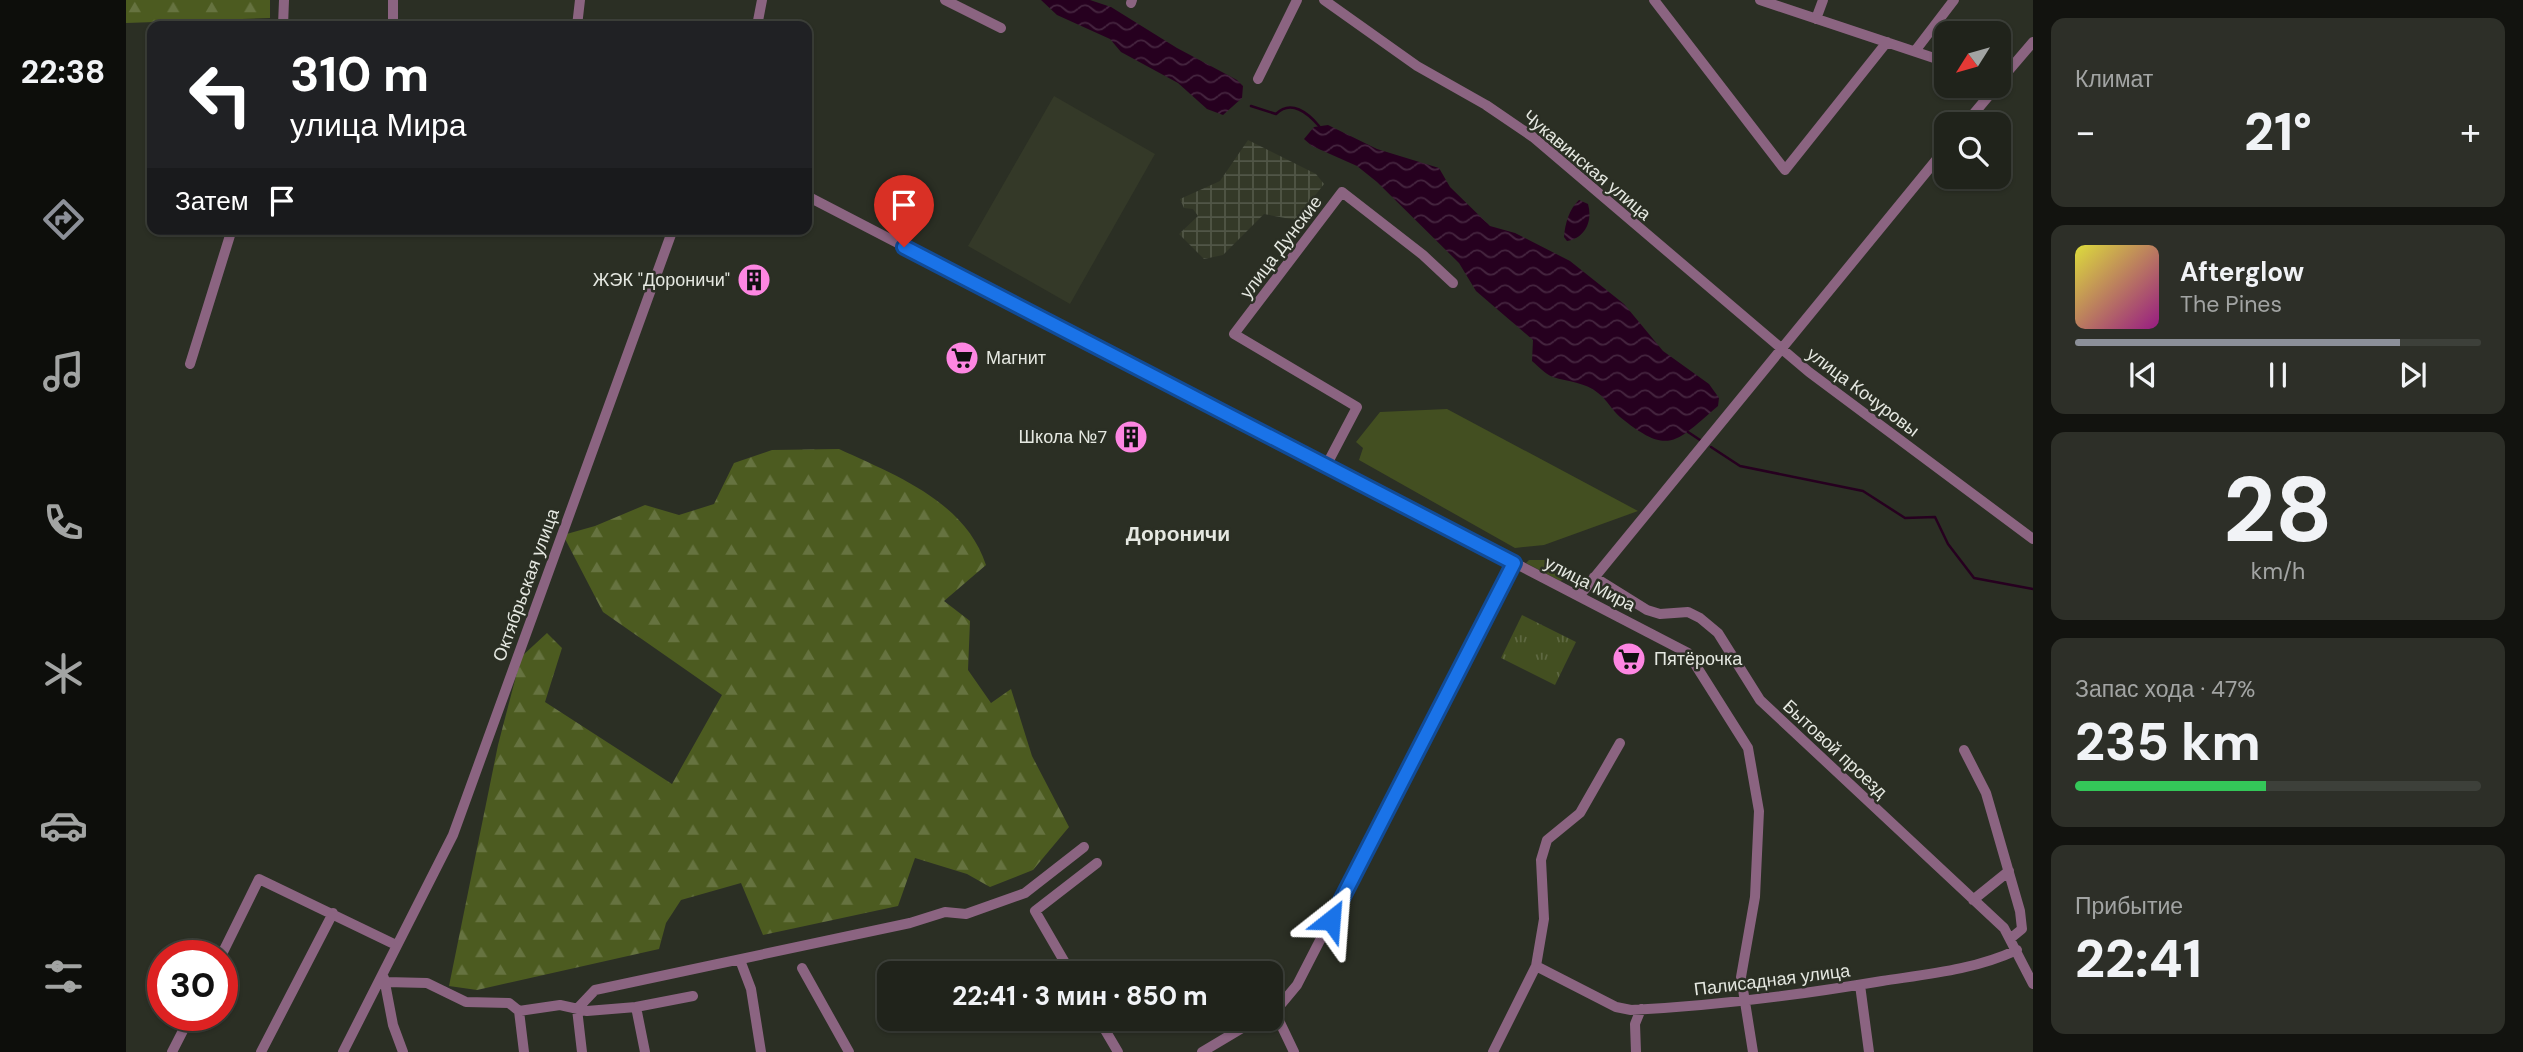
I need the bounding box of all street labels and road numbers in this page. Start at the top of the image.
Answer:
street label: Чукавинская улица [1518,104,1657,226]
street label: улица Дунские [1234,191,1328,303]
street label: улица Кочуровы [1802,342,1924,442]
street label: Октябрьская улица [487,504,565,665]
street label: улица Мира [1540,551,1641,618]
street label: Бытовой проезд [1778,694,1893,804]
street label: Палисадная улица [1693,958,1852,1001]

